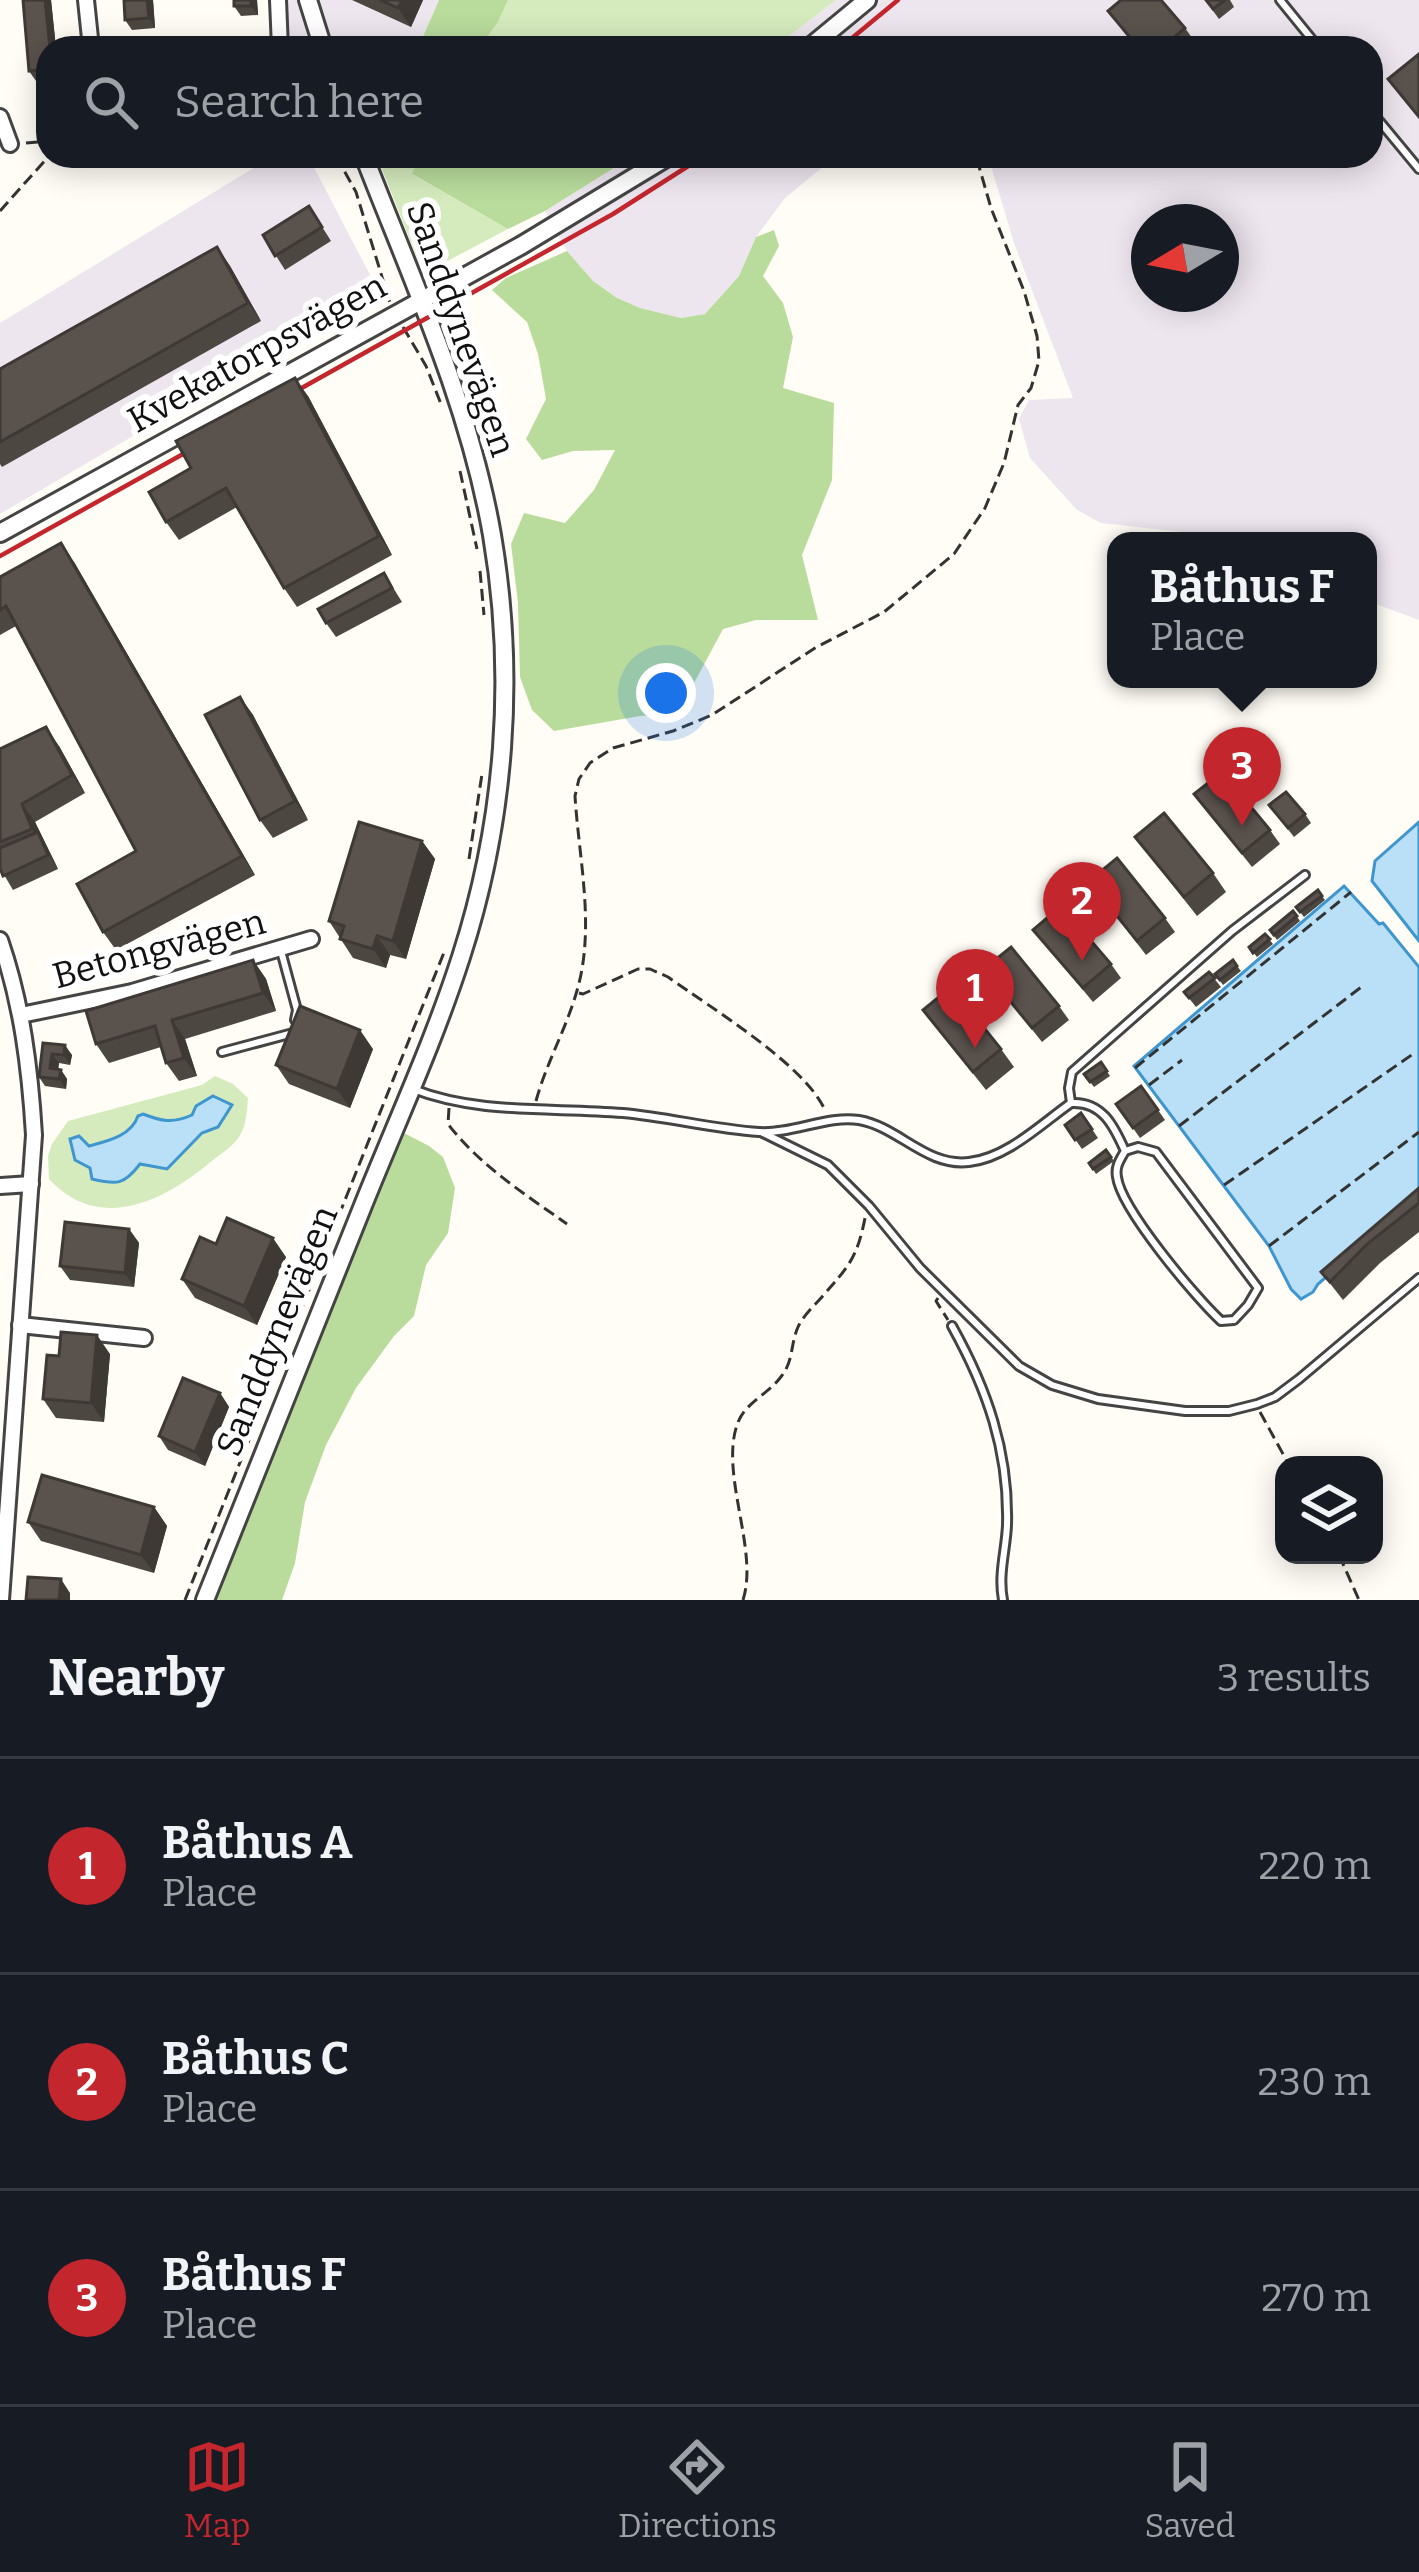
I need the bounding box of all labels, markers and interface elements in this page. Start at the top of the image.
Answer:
search box [36,36,1383,168]
icon: search [78,69,144,135]
text: Search here [174,75,424,129]
street label: Sanddynevägen [397,196,525,462]
north arrow [1131,204,1239,312]
street label: Kvekatorpsvägen [120,264,394,442]
popup [1107,532,1377,688]
text: Båthus F [1150,560,1334,614]
text: Place [1150,614,1245,660]
your location [636,663,696,723]
pin: 3 [1203,727,1281,826]
pin: 2 [1043,862,1121,961]
street label: Betongvägen [48,899,270,999]
pin: 1 [936,949,1014,1048]
street label: Sanddynevägen [207,1199,347,1463]
map controls [1275,1456,1383,1564]
button: layers [1275,1456,1383,1564]
text: Nearby [48,1647,224,1709]
text: 3 results [1217,1655,1371,1701]
text: Båthus A [162,1816,353,1870]
text: 1 [79,1843,95,1889]
text: 220 m [1259,1843,1371,1889]
text: Place [162,1870,257,1916]
text: Båthus C [162,2032,349,2086]
text: 2 [76,2059,98,2105]
text: 230 m [1258,2059,1371,2105]
text: Place [162,2086,257,2132]
text: Båthus F [162,2248,346,2302]
text: 3 [76,2275,98,2321]
text: 270 m [1261,2275,1371,2321]
text: Place [162,2302,257,2348]
tab: Map [184,2434,250,2546]
tab: Directions [618,2434,777,2546]
tab: Saved [1145,2434,1235,2546]

